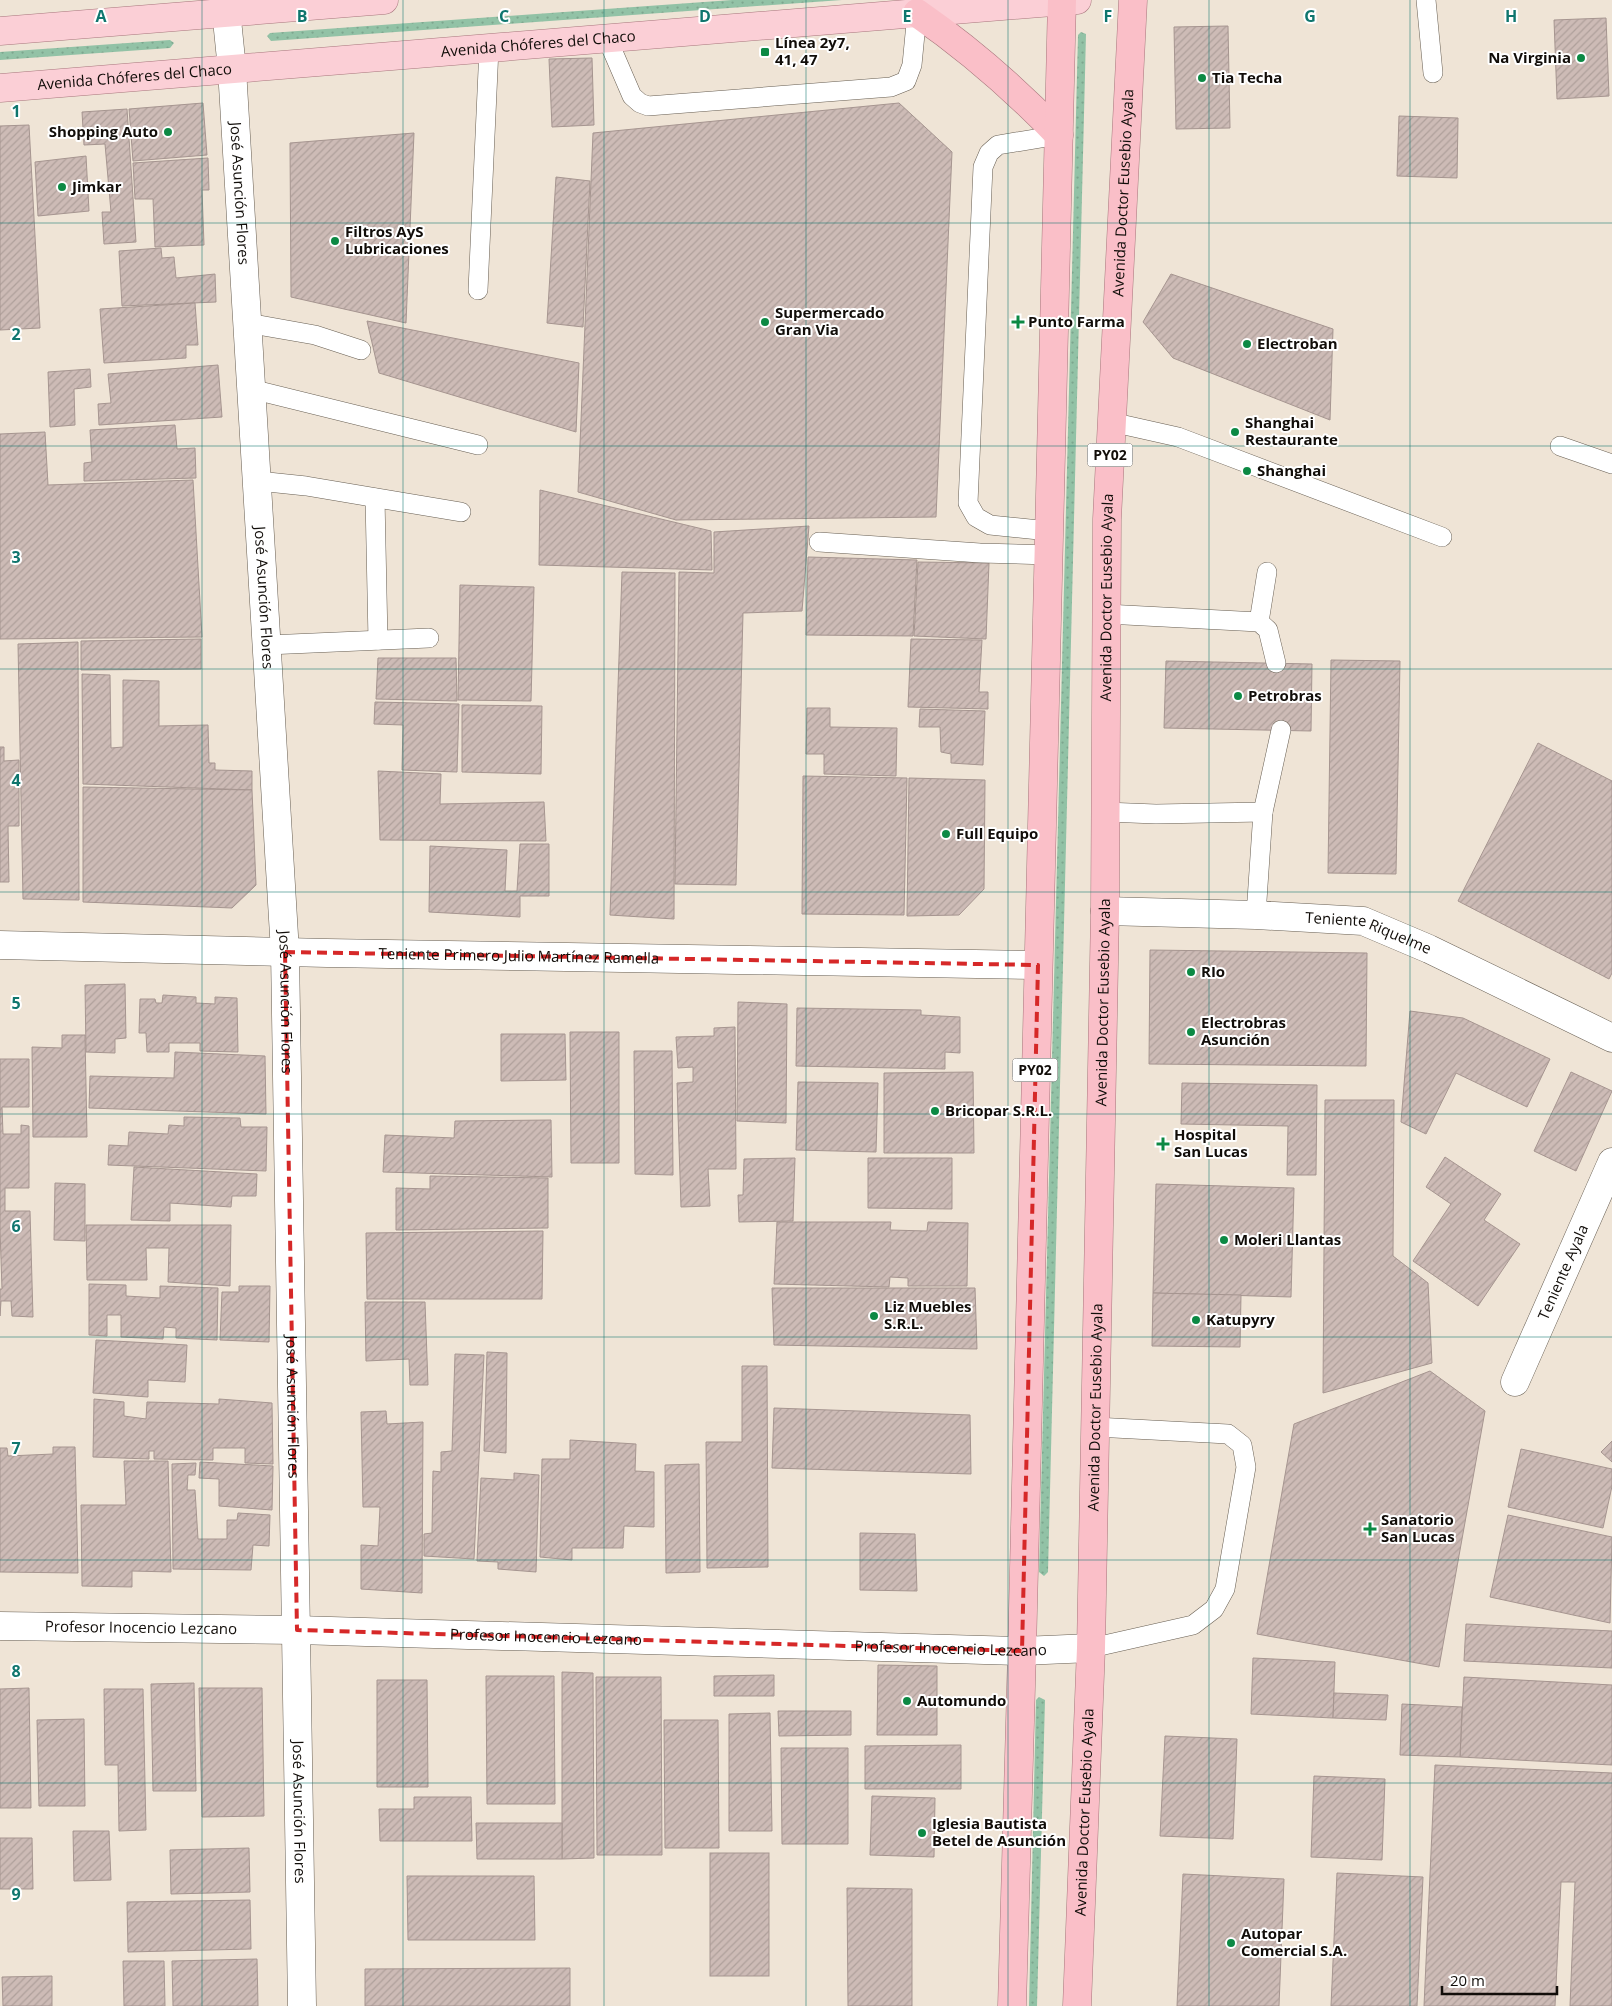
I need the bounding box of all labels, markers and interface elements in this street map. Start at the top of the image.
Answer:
text: A [95,5,107,27]
text: B [297,5,307,27]
text: C [499,5,509,27]
text: D [699,5,711,27]
text: E [903,5,912,27]
text: F [1104,5,1112,27]
text: G [1304,5,1316,27]
text: H [1505,5,1517,27]
street label: Avenida Chóferes del Chaco [440,25,636,61]
place label: Línea 2y7, 41, 47 [775,32,850,69]
marker: Línea 2y7, 41, 47 [759,46,771,58]
place label: Na Virginia [1488,47,1571,67]
marker: Na Virginia [1575,52,1587,64]
street label: Avenida Chóferes del Chaco [36,58,233,94]
place label: Tia Techa [1212,67,1282,87]
marker: Tia Techa [1196,72,1208,84]
street label: Avenida Doctor Eusebio Ayala [1107,88,1138,297]
text: 1 [11,100,21,122]
street label: José Asunción Flores [226,119,255,265]
place label: Shopping Auto [49,121,158,141]
marker: Shopping Auto [162,126,174,138]
place label: Jimkar [70,176,122,196]
marker: Jimkar [56,181,68,193]
place label: Filtros AyS Lubricaciones [345,221,449,258]
marker: Filtros AyS Lubricaciones [329,235,341,247]
place label: Supermercado Gran Via [775,302,884,339]
place label: Punto Farma [1028,311,1125,331]
marker: Supermercado Gran Via [759,316,771,328]
marker: Punto Farma [1012,316,1024,328]
text: 2 [11,323,21,345]
place label: Electroban [1257,333,1338,353]
marker: Electroban [1241,338,1253,350]
place label: Shanghai Restaurante [1245,412,1338,449]
marker: Shanghai Restaurante [1229,426,1241,438]
road number: PY02 [1088,444,1132,466]
place label: Shanghai [1257,460,1326,480]
marker: Shanghai [1241,465,1253,477]
street label: Avenida Doctor Eusebio Ayala [1095,493,1117,701]
street label: José Asunción Flores [250,524,279,670]
text: 3 [11,546,21,568]
place label: Petrobras [1248,685,1322,705]
marker: Petrobras [1232,690,1244,702]
text: 4 [11,769,21,791]
place label: Full Equipo [956,823,1038,843]
marker: Full Equipo [940,828,952,840]
street label: Avenida Doctor Eusebio Ayala [1090,898,1114,1107]
street label: Teniente Riquelme [1305,907,1435,958]
street label: José Asunción Flores [275,928,298,1074]
street label: Teniente Primero Julio Martínez Ramella [378,943,659,968]
place label: RIo [1201,961,1225,981]
marker: RIo [1185,966,1197,978]
text: 5 [11,992,21,1014]
place label: Electrobras Asunción [1201,1012,1286,1049]
marker: Electrobras Asunción [1185,1026,1197,1038]
road number: PY02 [1012,1058,1058,1082]
place label: Bricopar S.R.L. [945,1100,1052,1120]
marker: Bricopar S.R.L. [929,1105,941,1117]
place label: Hospital San Lucas [1174,1124,1248,1161]
marker: Hospital San Lucas [1156,1137,1170,1151]
text: 6 [11,1215,21,1237]
street label: Teniente Ayala [1533,1221,1592,1323]
place label: Moleri Llantas [1234,1229,1341,1249]
marker: Moleri Llantas [1218,1234,1230,1246]
place label: Liz Muebles S.R.L. [884,1296,972,1333]
street label: Avenida Doctor Eusebio Ayala [1083,1303,1107,1511]
place label: Katupyry [1206,1309,1275,1329]
marker: Liz Muebles S.R.L. [868,1310,880,1322]
marker: Katupyry [1190,1314,1202,1326]
street label: José Asunción Flores [282,1333,304,1479]
text: 7 [11,1437,21,1459]
place label: Sanatorio San Lucas [1381,1509,1455,1546]
marker: Sanatorio San Lucas [1363,1522,1377,1536]
street label: Profesor Inocencio Lezcano [45,1616,237,1638]
street label: Profesor Inocencio Lezcano [450,1623,642,1649]
street label: Profesor Inocencio Lezcano [854,1635,1047,1660]
text: 8 [11,1660,21,1682]
place label: Automundo [917,1690,1006,1710]
marker: Automundo [901,1695,913,1707]
street label: Avenida Doctor Eusebio Ayala [1070,1708,1098,1916]
street label: José Asunción Flores [289,1738,311,1884]
place label: Iglesia Bautista Betel de Asunción [932,1813,1066,1850]
marker: Iglesia Bautista Betel de Asunción [916,1827,928,1839]
text: 9 [11,1883,21,1905]
place label: Autopar Comercial S.A. [1241,1923,1347,1960]
marker: Autopar Comercial S.A. [1225,1937,1237,1949]
scale bar [1442,1964,1557,1996]
text: 20 m [1450,1970,1485,1990]

